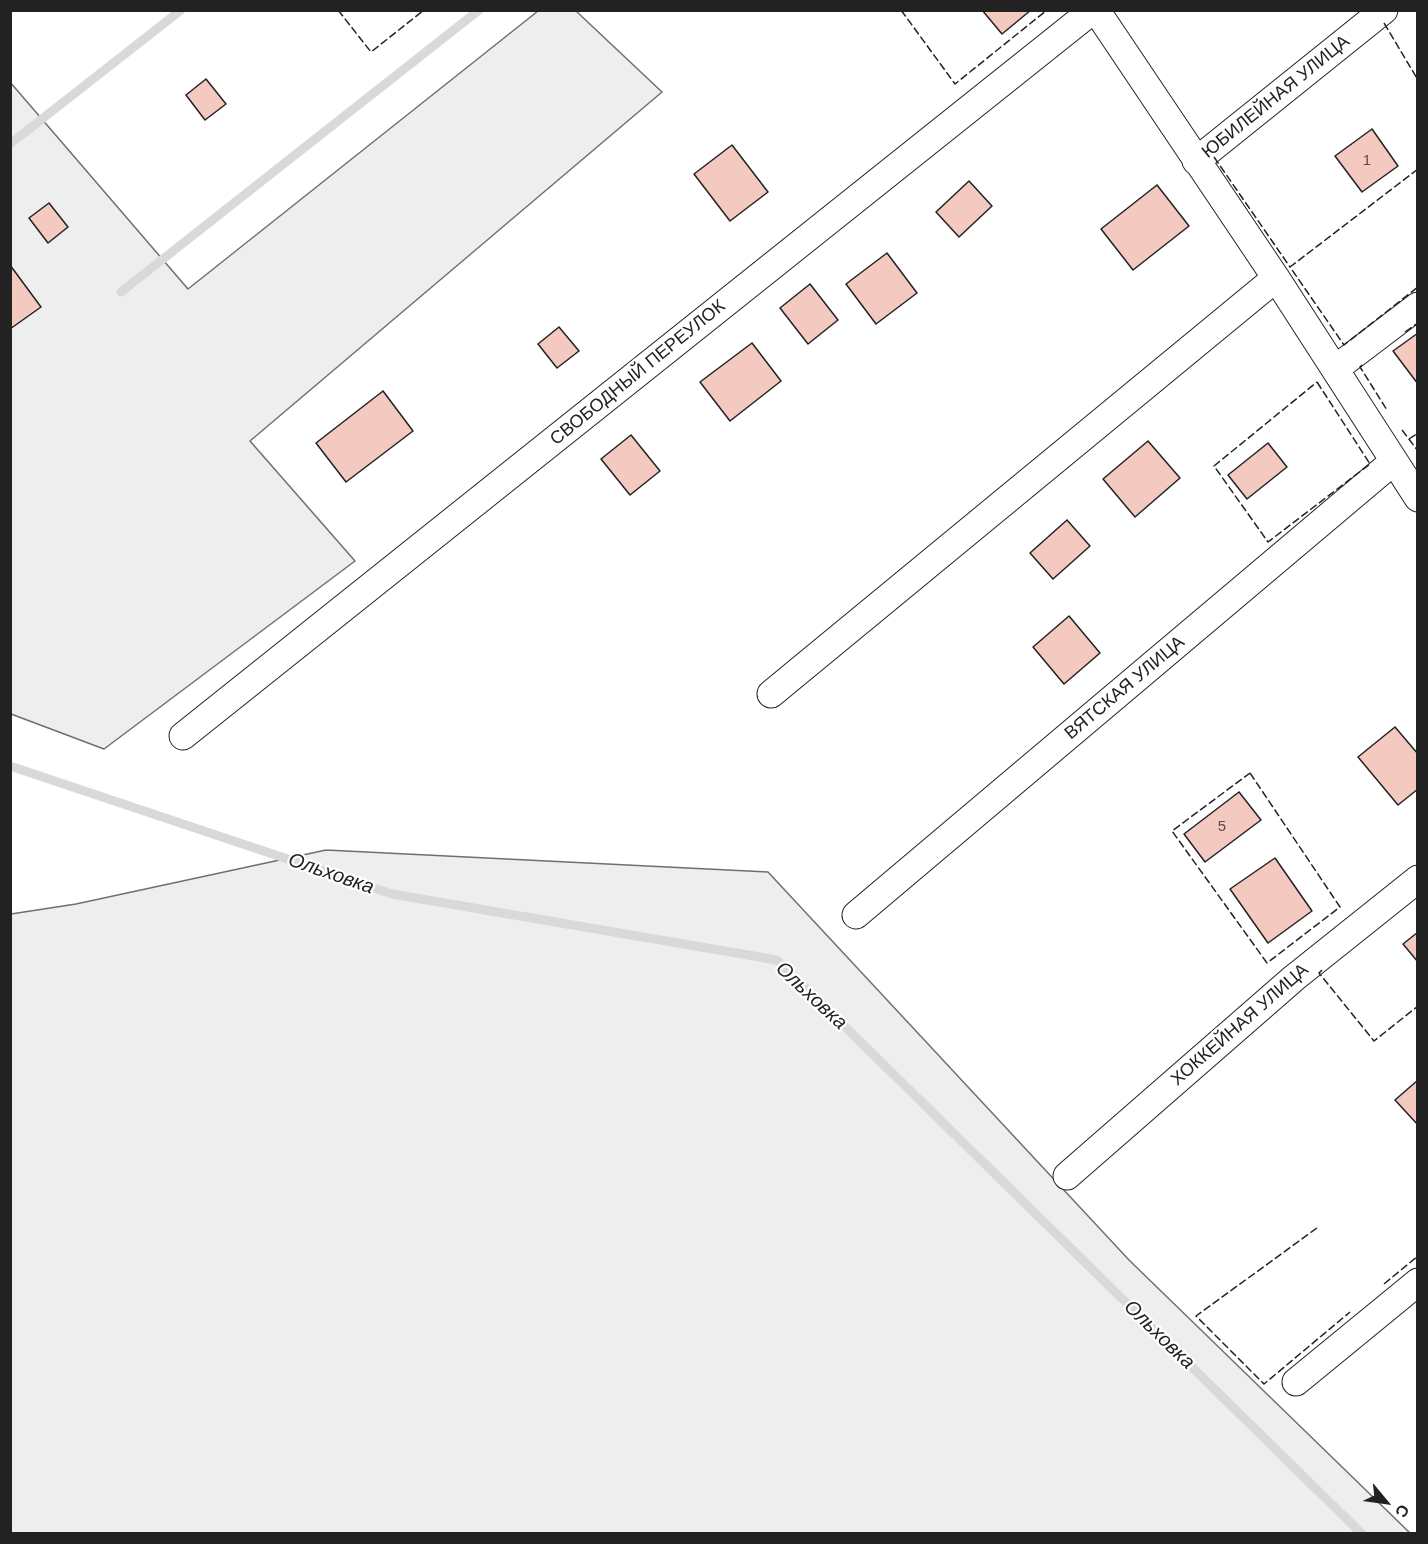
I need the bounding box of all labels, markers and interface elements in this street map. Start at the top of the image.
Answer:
street label: ЮБИЛЕЙНАЯ УЛИЦА [1198,31,1354,163]
house number: 1 [1363,152,1371,170]
street label: СВОБОДНЫЙ ПЕРЕУЛОК [546,296,730,450]
street label: ВЯТСКАЯ УЛИЦА [1061,632,1189,744]
house number: 5 [1218,818,1226,836]
water label: Ольховка [285,848,377,900]
water label: Ольховка [770,957,852,1035]
street label: ХОККЕЙНАЯ УЛИЦА [1167,959,1313,1091]
water label: Ольховка [1119,1295,1199,1375]
north arrow [1356,1472,1416,1532]
text: С [1392,1502,1412,1520]

